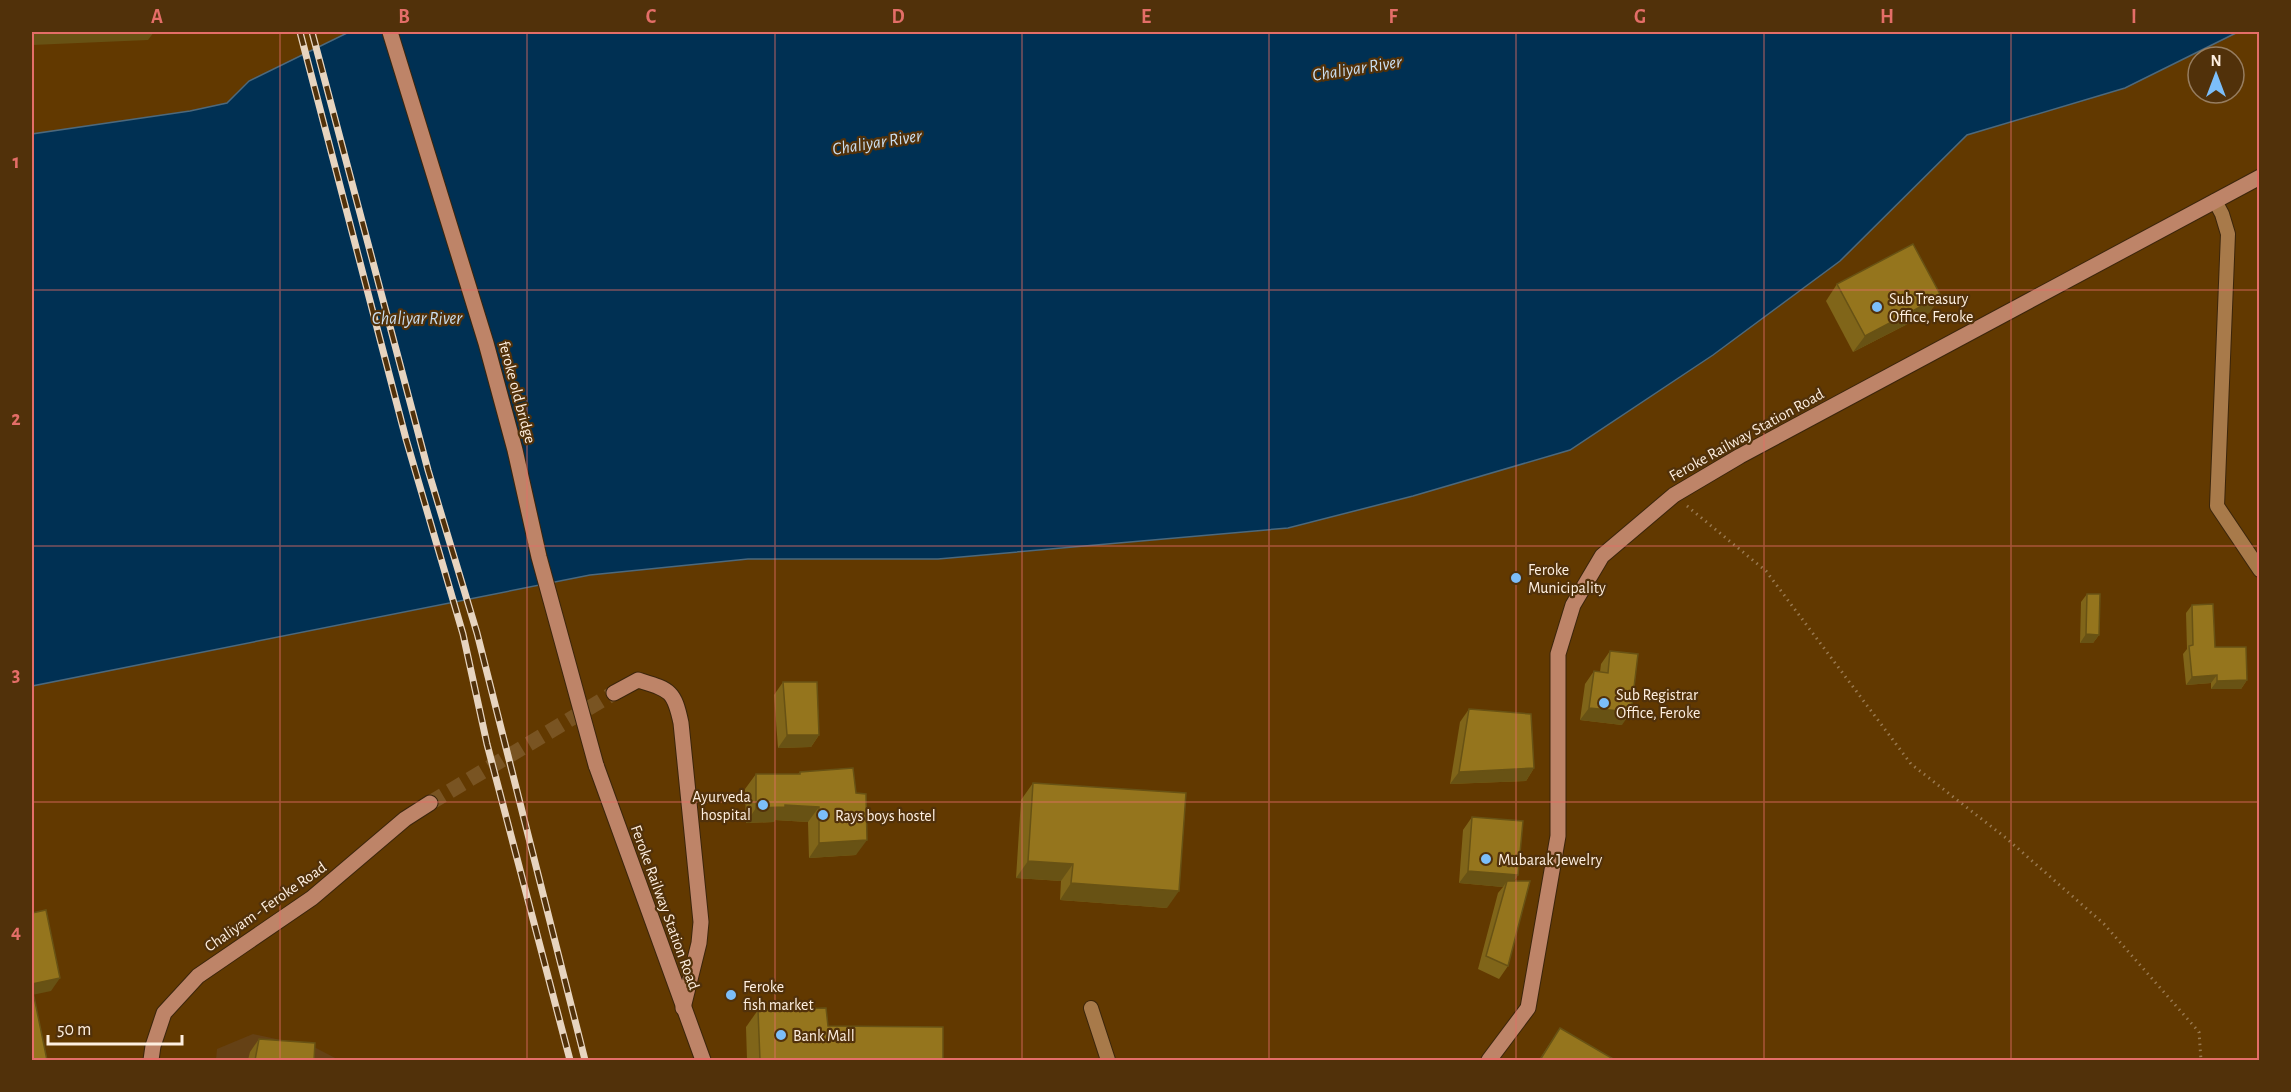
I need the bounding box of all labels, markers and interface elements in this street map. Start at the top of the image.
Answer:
text: A [151,7,163,27]
text: B [398,7,410,27]
text: C [646,7,657,27]
text: D [891,7,905,27]
text: E [1141,7,1151,27]
text: F [1388,7,1398,27]
text: G [1634,7,1646,27]
text: H [1880,7,1894,27]
text: I [2131,7,2137,27]
north arrow [2186,45,2246,105]
water label: Chaliyar River [1311,53,1404,85]
text: N [2210,53,2222,69]
water label: Chaliyar River [831,127,924,159]
text: 1 [12,152,20,172]
place label: Sub Treasury Office, Feroke [1889,291,1973,325]
marker: Sub Treasury Office, Feroke [1870,300,1884,314]
water label: Chaliyar River [372,310,463,328]
street label: feroke old bridge [496,339,538,445]
street label: Feroke Railway Station Road [1666,386,1827,485]
text: 2 [11,409,21,429]
place label: Feroke Municipality [1528,562,1606,597]
marker: Feroke Municipality [1509,571,1523,585]
text: 3 [12,665,20,685]
place label: Sub Registrar Office, Feroke [1616,687,1700,721]
marker: Sub Registrar Office, Feroke [1597,696,1611,710]
place label: Ayurveda hospital [692,789,751,823]
marker: Ayurveda hospital [756,798,770,812]
marker: Rays boys hostel [816,808,830,822]
place label: Rays boys hostel [835,808,936,825]
street label: Feroke Railway Station Road [627,823,702,992]
marker: Mubarak Jewelry [1479,852,1493,866]
place label: Mubarak Jewelry [1498,852,1603,869]
street label: Chaliyam - Feroke Road [202,859,330,956]
text: 4 [11,922,21,942]
place label: Feroke fish market [743,979,814,1013]
marker: Feroke fish market [724,988,738,1002]
scale bar [48,1008,182,1046]
text: 50 m [57,1021,91,1039]
marker: Bank Mall [774,1028,788,1042]
place label: Bank Mall [793,1028,855,1044]

